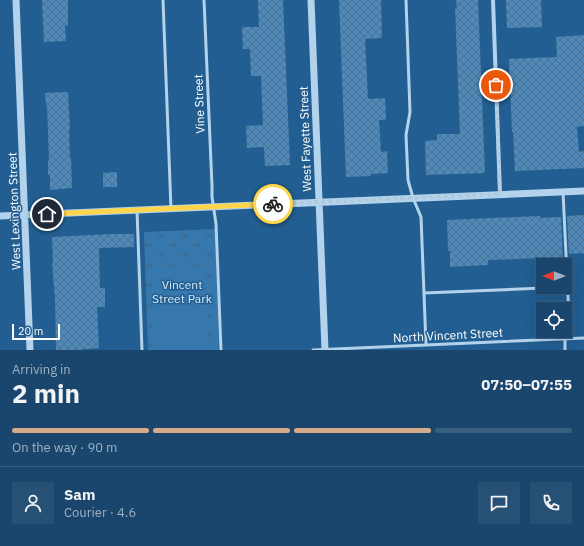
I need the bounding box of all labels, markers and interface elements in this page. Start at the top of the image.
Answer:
pin [479,68,513,102]
street label: Vine Street [190,74,208,134]
icon: bag [485,74,507,96]
street label: West Fayette Street [296,86,314,192]
street label: West Lexington Street [4,152,24,270]
courier [253,184,293,224]
icon: bike [262,193,284,215]
pin [30,197,64,231]
icon: home [36,203,58,225]
north arrow [536,258,572,294]
map controls [536,258,572,338]
park label: Vincent Street Park [152,277,213,306]
button: locate [536,302,572,338]
scale bar [12,322,60,341]
text: 20 m [18,324,43,338]
street label: North Vincent Street [393,325,503,345]
text: Arriving in [12,361,71,378]
text: 07:50–07:55 [481,375,572,394]
text: 2 min [12,376,80,410]
text: On the way · 90 m [12,439,117,456]
button: person [12,482,54,524]
button: chat [478,482,520,524]
button: phone [530,482,572,524]
text: Sam [64,485,95,504]
text: Courier · 4.6 [64,504,136,521]

